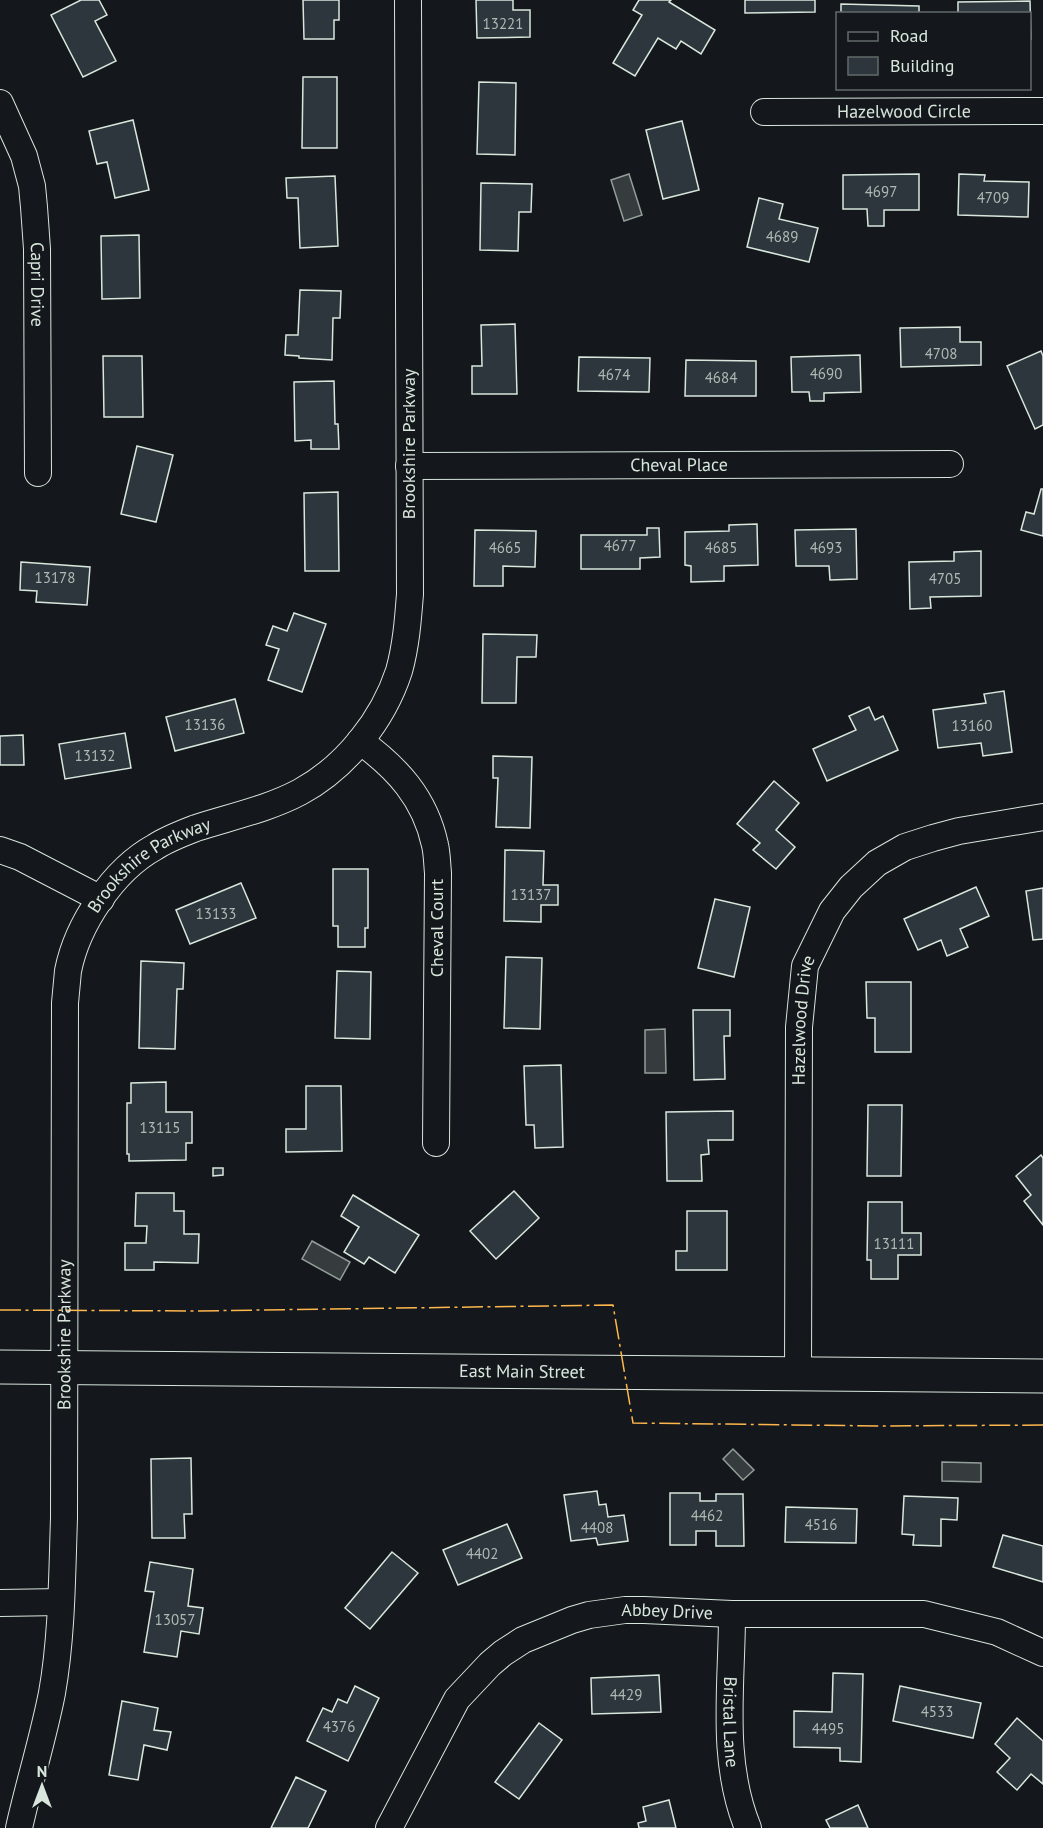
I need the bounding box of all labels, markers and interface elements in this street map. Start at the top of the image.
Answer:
legend [836,12,1031,90]
house number: 13221 [483,14,523,33]
text: Road [890,24,928,47]
text: Building [890,54,954,77]
street label: Hazelwood Circle [837,99,971,123]
house number: 4697 [865,182,897,201]
house number: 4709 [977,188,1009,207]
house number: 4689 [766,227,798,246]
street label: Capri Drive [26,241,49,327]
house number: 4708 [925,344,957,363]
house number: 4690 [810,364,842,383]
house number: 4674 [598,365,630,384]
street label: Brookshire Parkway [397,368,420,519]
house number: 4684 [705,368,737,387]
street label: Cheval Place [630,453,728,476]
house number: 4677 [604,536,636,555]
house number: 4665 [489,538,521,557]
house number: 4685 [705,538,737,557]
house number: 4693 [810,538,842,557]
house number: 13178 [35,568,75,587]
house number: 4705 [929,569,961,588]
house number: 13136 [185,715,225,734]
house number: 13160 [952,716,992,735]
house number: 13132 [75,746,115,765]
street label: Brookshire Parkway [82,812,214,917]
street label: Cheval Court [425,879,448,977]
house number: 13137 [511,885,551,904]
house number: 13133 [196,904,236,923]
street label: Hazelwood Drive [787,951,820,1085]
house number: 13115 [140,1118,180,1137]
house number: 13111 [874,1234,914,1253]
street label: Brookshire Parkway [52,1259,76,1410]
street label: East Main Street [459,1359,585,1383]
house number: 4462 [691,1506,723,1525]
house number: 4516 [805,1515,837,1534]
house number: 4408 [581,1518,613,1537]
house number: 4402 [466,1544,498,1563]
street label: Abbey Drive [621,1598,714,1624]
house number: 13057 [155,1610,195,1629]
street label: Bristal Lane [718,1676,744,1769]
house number: 4429 [610,1685,642,1704]
house number: 4533 [921,1702,953,1721]
house number: 4376 [323,1717,355,1736]
house number: 4495 [812,1719,844,1738]
north arrow [12,1756,72,1816]
text: N [37,1761,47,1781]

